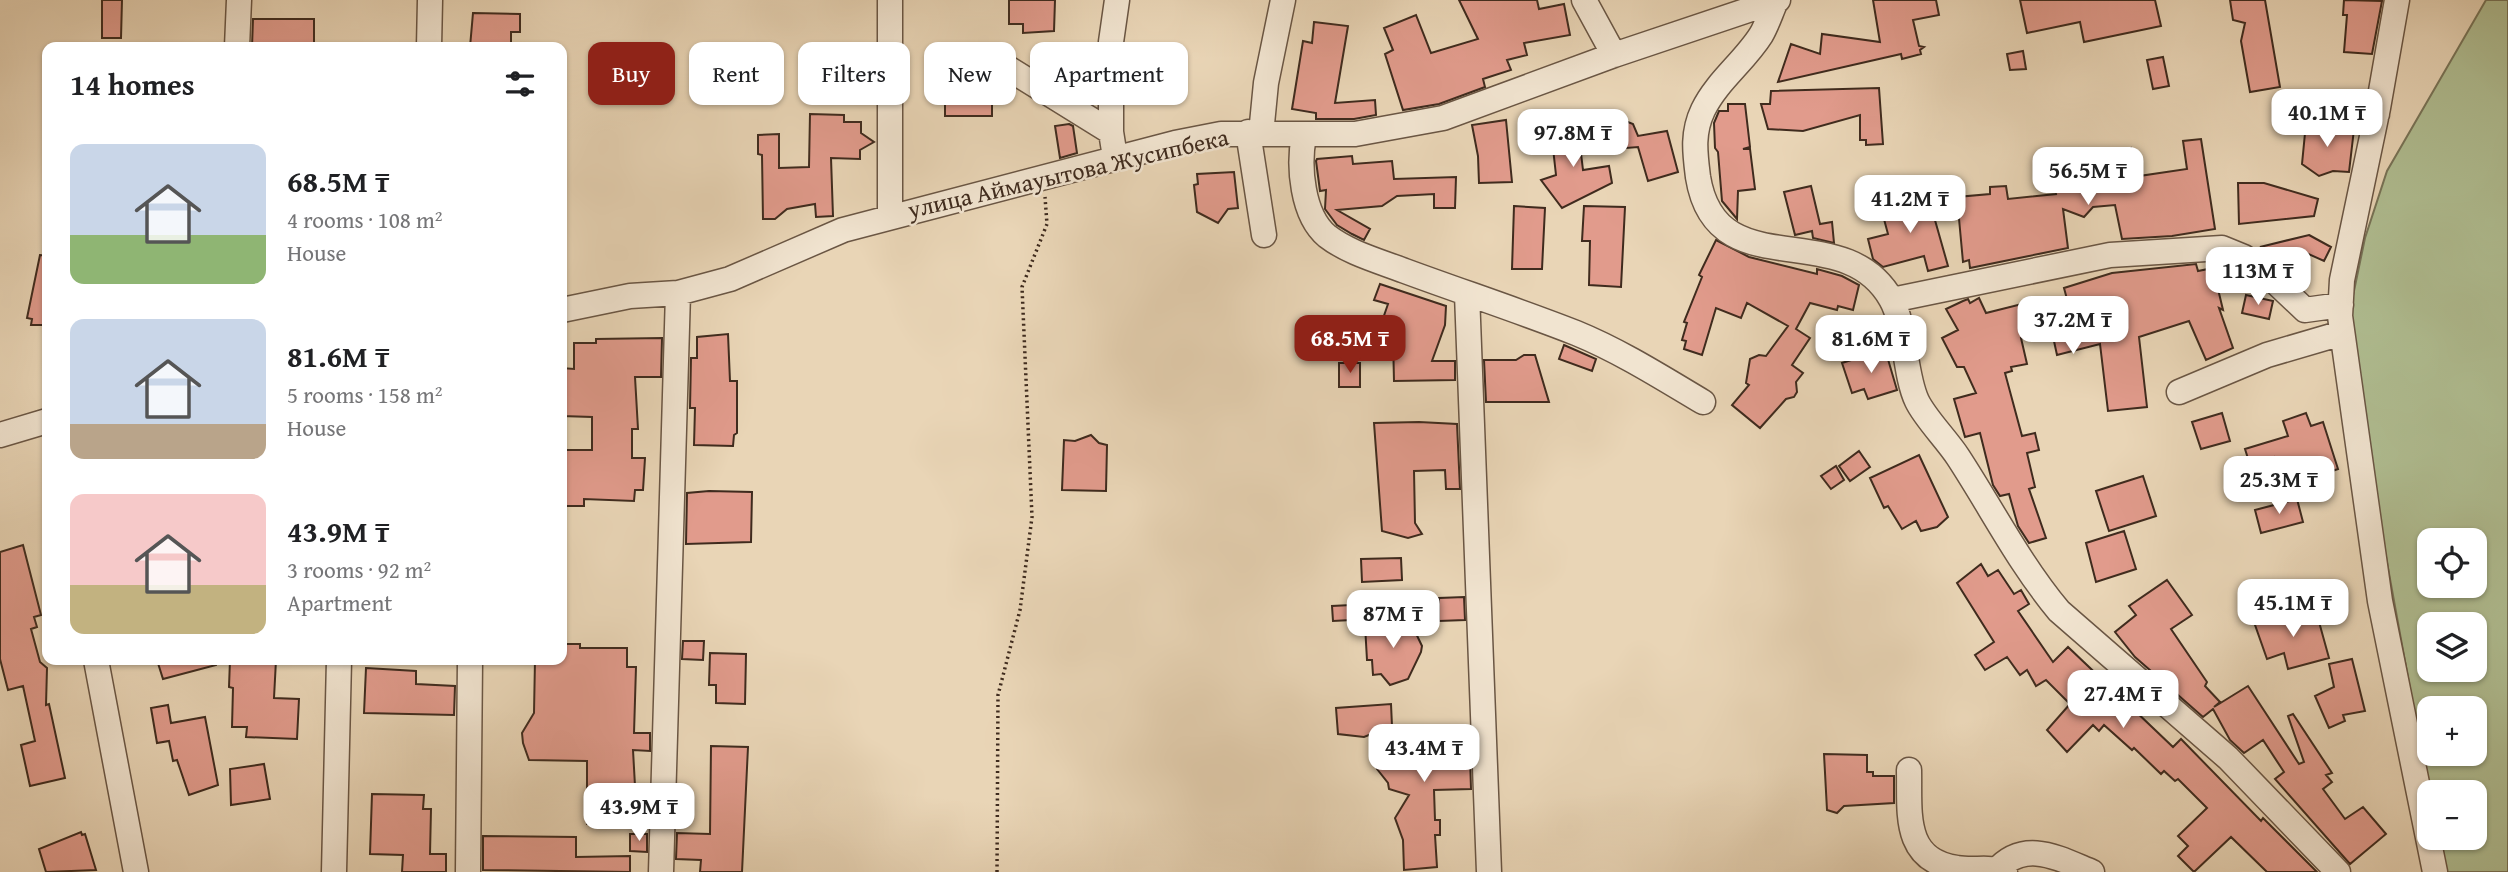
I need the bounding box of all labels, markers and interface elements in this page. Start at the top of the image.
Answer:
chip: Buy [588,42,675,105]
chip: Rent [689,42,784,105]
chip: Filters [798,42,910,105]
chip: New [924,42,1016,105]
chip: Apartment [1030,42,1188,105]
text: 14 homes [70,62,195,106]
icon: filters [501,65,539,103]
pin: 40.1M ₸ [2262,90,2392,149]
text: 40.1M ₸ [2287,95,2367,128]
pin: 97.8M ₸ [1508,110,1638,169]
text: 97.8M ₸ [1533,115,1613,148]
street label: улица Аймауытова Жусипбека [903,119,1232,227]
pin: 56.5M ₸ [2023,148,2153,207]
text: 56.5M ₸ [2048,153,2128,186]
text: 68.5M ₸ [287,159,390,203]
icon: home [126,172,210,256]
pin: 41.2M ₸ [1845,176,1975,235]
text: 41.2M ₸ [1870,181,1950,214]
text: 4 rooms · 108 m² [287,203,442,236]
text: House [287,236,346,269]
pin: 113M ₸ [2201,247,2315,307]
text: 113M ₸ [2222,253,2294,286]
pin: 37.2M ₸ [2008,296,2138,356]
text: 37.2M ₸ [2033,302,2113,335]
pin: 68.5M ₸ [1285,316,1415,375]
pin: 81.6M ₸ [1806,316,1936,375]
text: 68.5M ₸ [1310,321,1390,354]
text: 81.6M ₸ [1831,321,1911,354]
text: 81.6M ₸ [287,334,390,378]
icon: home [126,347,210,431]
text: 5 rooms · 158 m² [287,378,442,411]
text: House [287,411,346,444]
pin: 25.3M ₸ [2214,456,2344,516]
text: 25.3M ₸ [2239,462,2319,495]
text: 43.9M ₸ [287,509,390,553]
icon: home [126,522,210,606]
map controls [2417,528,2487,850]
button: locate [2417,528,2487,598]
text: 3 rooms · 92 m² [287,553,431,586]
pin: 45.1M ₸ [2228,580,2358,639]
text: 45.1M ₸ [2253,585,2333,618]
text: Apartment [287,586,392,619]
pin: 87M ₸ [1344,590,1442,650]
text: 87M ₸ [1363,596,1423,629]
button: layers [2417,612,2487,682]
pin: 27.4M ₸ [2058,670,2188,730]
text: 27.4M ₸ [2083,676,2163,709]
button: + [2417,696,2487,766]
pin: 43.4M ₸ [1359,724,1489,784]
text: 43.4M ₸ [1384,730,1464,763]
button: − [2417,780,2487,850]
pin: 43.9M ₸ [574,784,704,843]
text: 43.9M ₸ [599,789,679,822]

